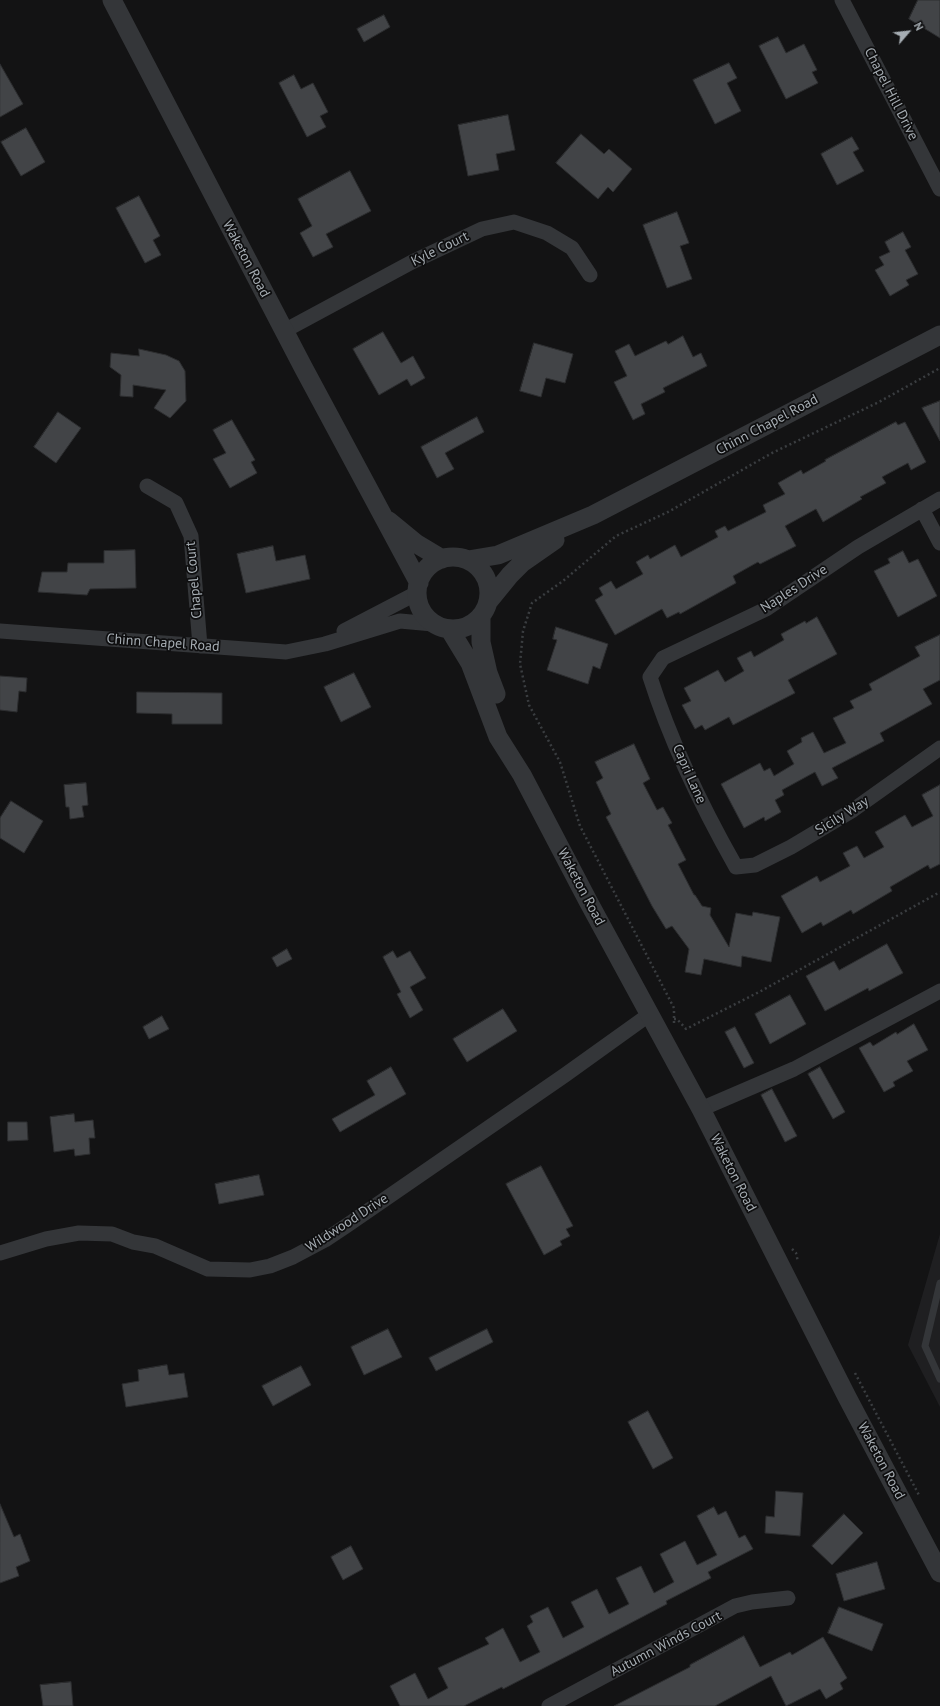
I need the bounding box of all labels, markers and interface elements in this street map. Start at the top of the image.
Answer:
north arrow [888,12,928,52]
text: N [911,20,926,33]
street label: Chapel Hill Drive [860,45,922,143]
street label: Waketon Road [219,218,273,300]
street label: Kyle Court [409,228,471,270]
street label: Chinn Chapel Road [713,391,821,459]
street label: Chapel Court [182,541,206,619]
street label: Naples Drive [757,561,831,617]
street label: Chinn Chapel Road [106,631,220,655]
street label: Capri Lane [668,742,710,806]
street label: Sicily Way [812,793,872,839]
street label: Waketon Road [554,846,608,928]
street label: Waketon Road [706,1131,760,1215]
street label: Wildwood Drive [303,1190,391,1256]
street label: Waketon Road [854,1420,908,1502]
street label: Autumn Winds Court [608,1608,724,1680]

